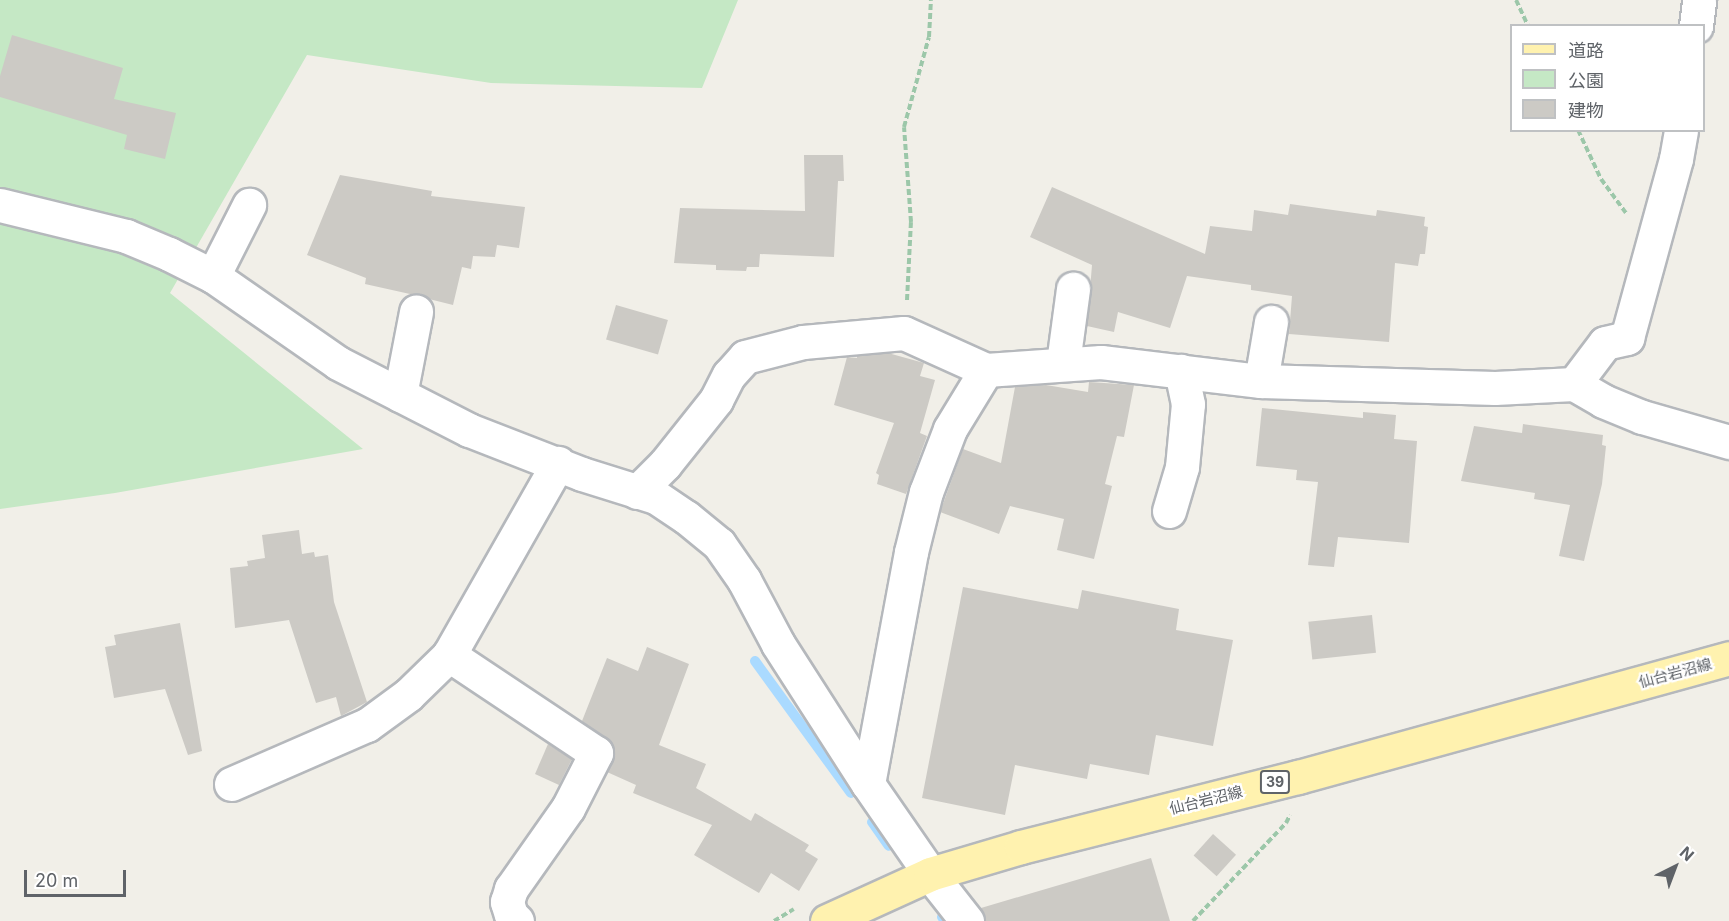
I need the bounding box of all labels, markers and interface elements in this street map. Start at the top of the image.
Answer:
legend [1510,24,1705,132]
text: 道路 [1568,40,1604,61]
text: 公園 [1568,70,1604,91]
text: 建物 [1568,100,1604,121]
street label: 仙台岩沼線 [1636,655,1714,691]
road number: 39 [1258,771,1292,793]
street label: 仙台岩沼線 [1167,782,1245,818]
north arrow [1645,837,1705,897]
text: N [1676,842,1698,865]
scale bar [27,858,129,896]
text: 20 m [35,870,78,891]

